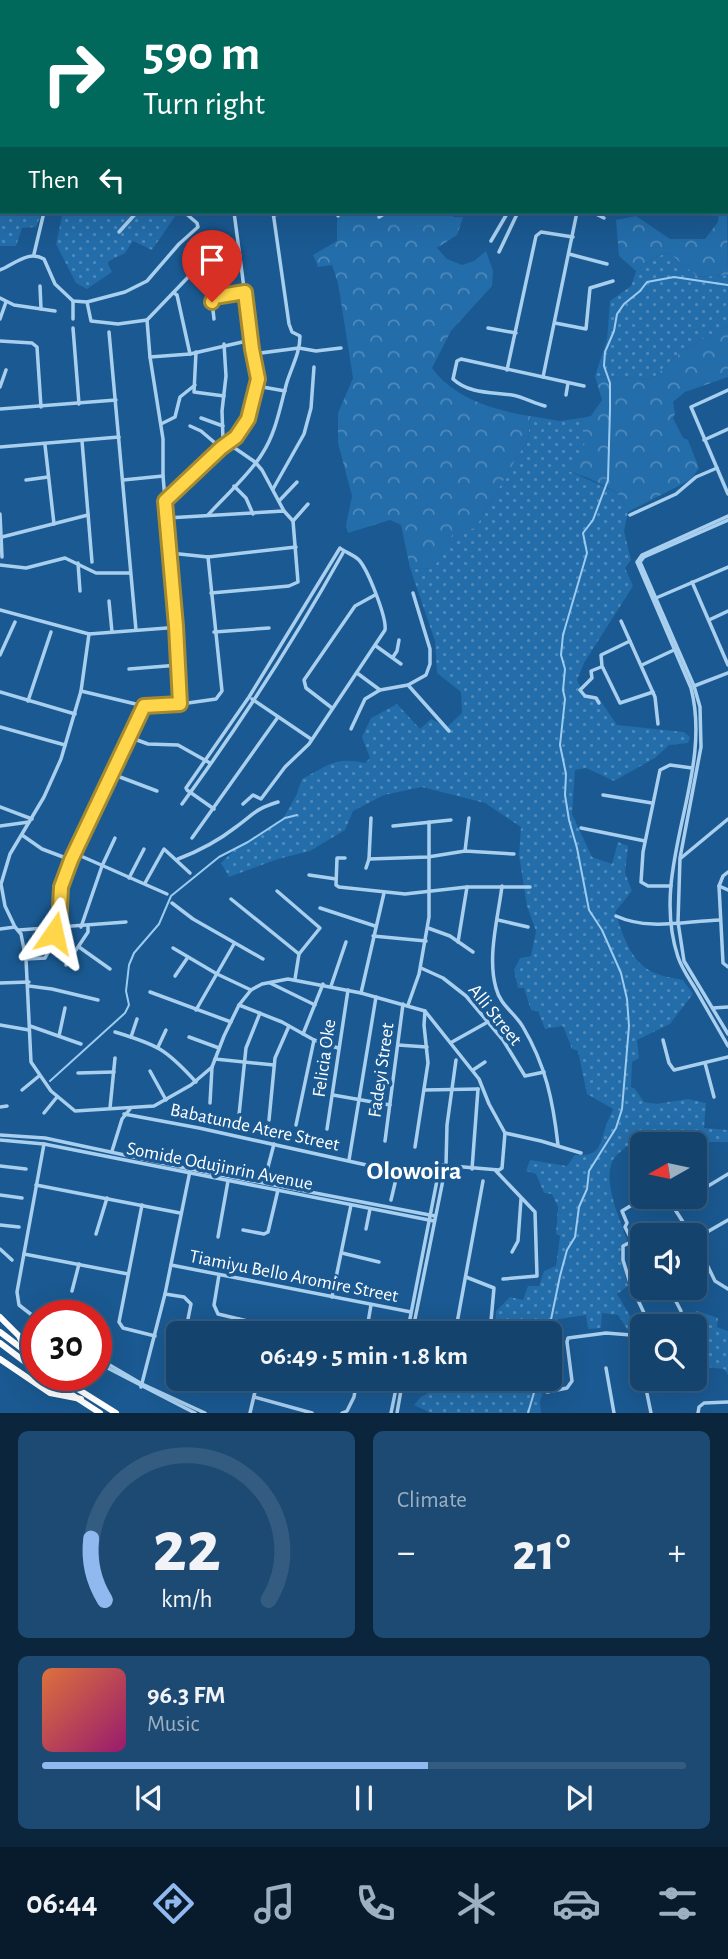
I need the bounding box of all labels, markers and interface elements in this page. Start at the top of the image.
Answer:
icon: right [28,28,119,119]
text: 590 m [143,30,260,79]
text: Turn right [143,88,265,120]
icon: left [93,161,131,199]
text: Then [28,167,79,193]
pin [182,230,242,302]
icon: arrive [193,241,231,279]
position arrow [17,896,91,970]
street label: Alli Street [465,981,525,1049]
street label: Felicia Oke [310,1018,339,1098]
street label: Fadeyi Street [365,1022,398,1119]
street label: Babatunde Atere Street [168,1100,341,1155]
north arrow [630,1132,707,1209]
map controls [630,1132,707,1391]
street label: Somide Odujinrin Avenue [125,1139,314,1194]
district label: Olowoira [367,1158,461,1184]
button: sound [630,1223,707,1300]
street label: Tiamiyu Bello Aromire Street [188,1247,400,1306]
speed limit sign: 30 [21,1300,112,1391]
button: search [630,1314,707,1391]
text: 06:49 · 5 min · 1.8 km [260,1343,468,1369]
text: Climate [397,1489,467,1512]
text: 22 [152,1513,221,1586]
text: 21° [512,1527,571,1579]
text: − [397,1534,415,1572]
text: + [668,1534,686,1572]
text: km/h [161,1587,212,1612]
text: 96.3 FM [147,1682,226,1708]
text: Music [147,1713,199,1736]
icon: previous [130,1779,168,1817]
icon: pause [345,1779,383,1817]
icon: next [560,1779,598,1817]
icon: directions [149,1879,198,1928]
icon: music [250,1879,299,1928]
icon: phone [351,1879,400,1928]
icon: climate [452,1879,501,1928]
icon: car [552,1879,601,1928]
icon: filters [653,1879,702,1928]
text: 06:44 [26,1887,98,1919]

